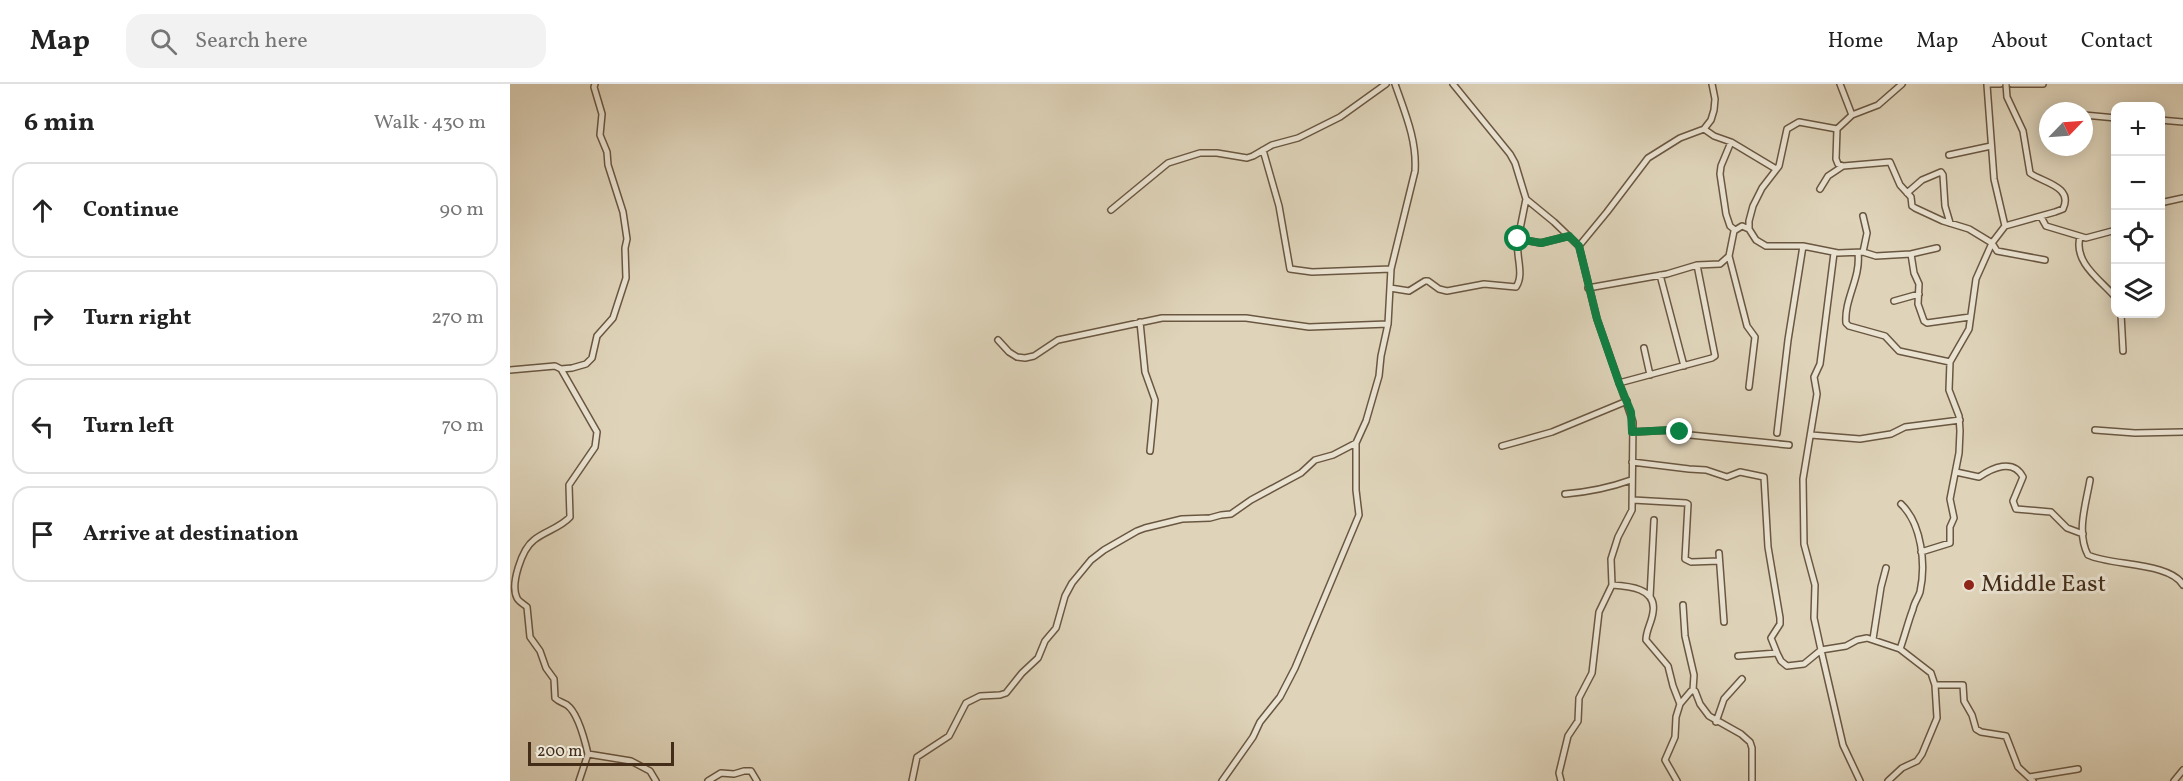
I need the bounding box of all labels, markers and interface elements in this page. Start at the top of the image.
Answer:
search box [126,14,546,68]
text: Map [30,22,90,61]
icon: search [147,25,180,58]
text: Search here [195,26,308,57]
text: Home [1828,27,1883,56]
text: Map [1916,27,1958,56]
text: About [1991,27,2048,56]
text: Contact [2081,27,2153,56]
north arrow [2039,102,2093,156]
map controls [2111,102,2165,318]
button: + [2111,102,2165,156]
text: 6 min [24,105,95,141]
text: Walk · 430 m [374,109,486,137]
button: − [2111,156,2165,210]
icon: ahead [26,194,59,227]
text: Continue [83,195,179,226]
text: 90 m [440,196,484,224]
button: locate [2111,210,2165,264]
route start [1504,225,1530,251]
button: layers [2111,264,2165,318]
icon: right [26,302,59,335]
text: Turn right [83,303,191,334]
text: 270 m [431,304,484,332]
icon: left [26,410,59,443]
text: Turn left [83,411,174,442]
text: 70 m [441,412,484,440]
route end [1666,418,1692,444]
icon: arrive [26,518,59,551]
text: Arrive at destination [83,519,299,550]
place label: Middle East [1981,568,2106,602]
marker: Middle East [1962,578,1976,592]
scale bar [528,739,674,766]
text: 200 m [537,741,582,763]

